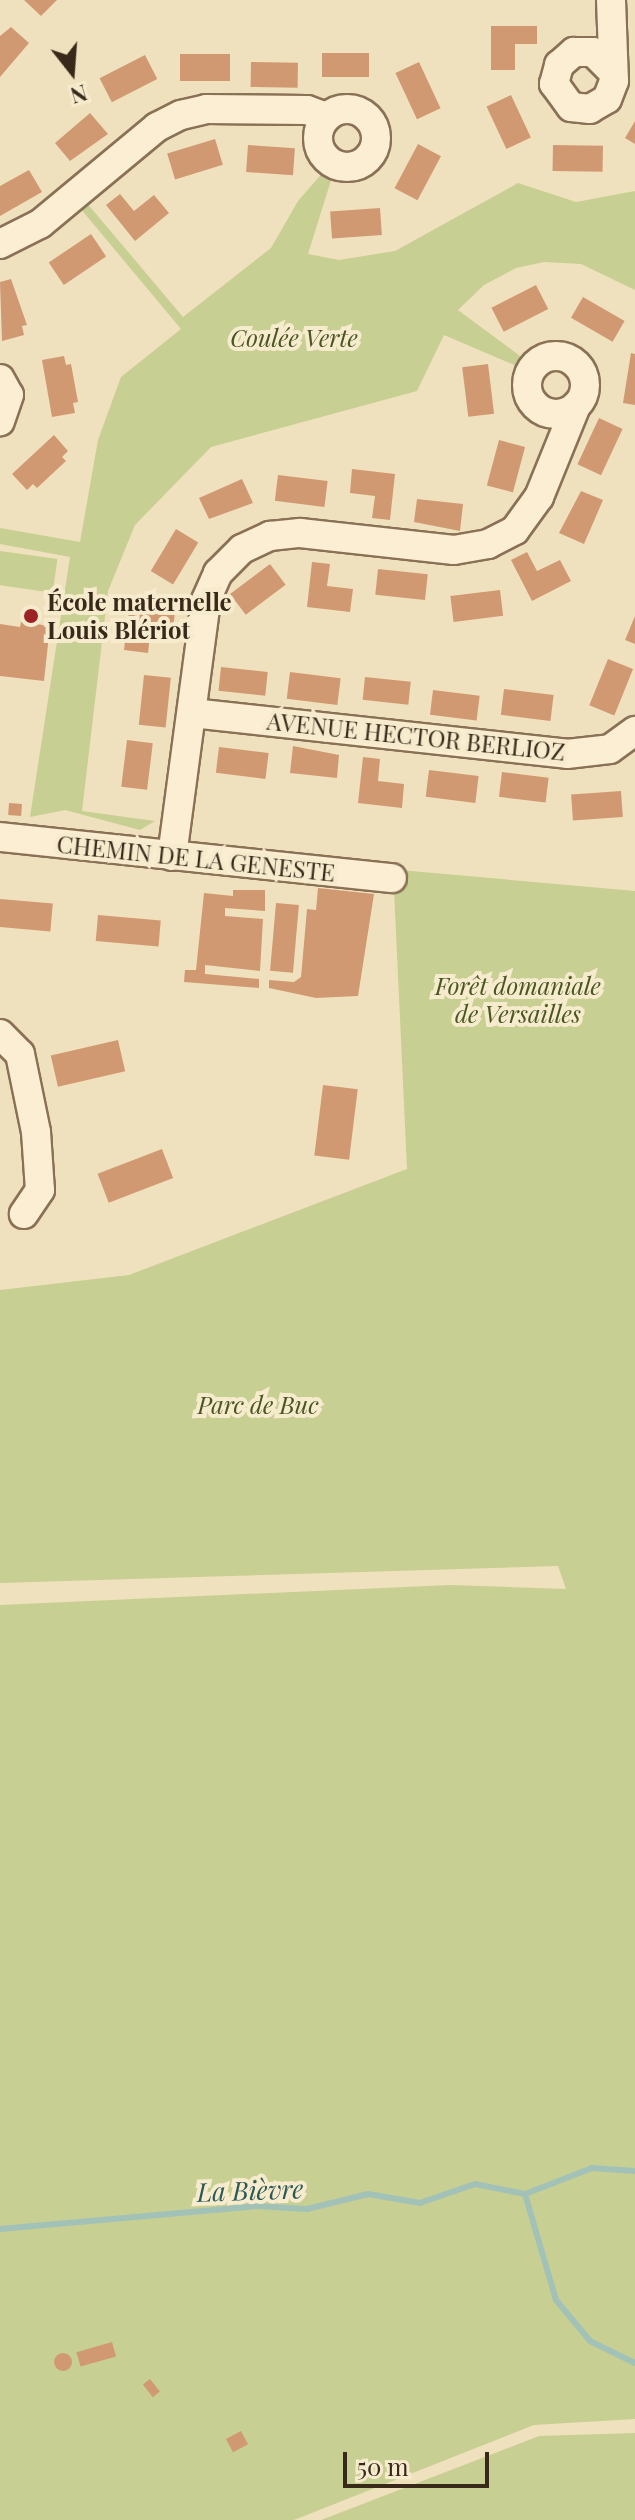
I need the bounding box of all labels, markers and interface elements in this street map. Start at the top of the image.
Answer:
north arrow [32,32,112,112]
text: N [67,78,91,112]
park label: Coulée Verte [230,324,358,352]
place label: École maternelle Louis Blériot [47,588,232,644]
marker: École maternelle Louis Blériot [22,607,40,625]
street label: AVENUE HECTOR BERLIOZ [265,706,567,766]
street label: CHEMIN DE LA GENESTE [55,829,337,887]
park label: Forêt domaniale de Versailles [435,972,601,1028]
park label: Parc de Buc [197,1391,319,1419]
water label: La Bièvre [196,2173,304,2207]
scale bar [347,2436,493,2486]
text: 50 m [357,2450,409,2482]

